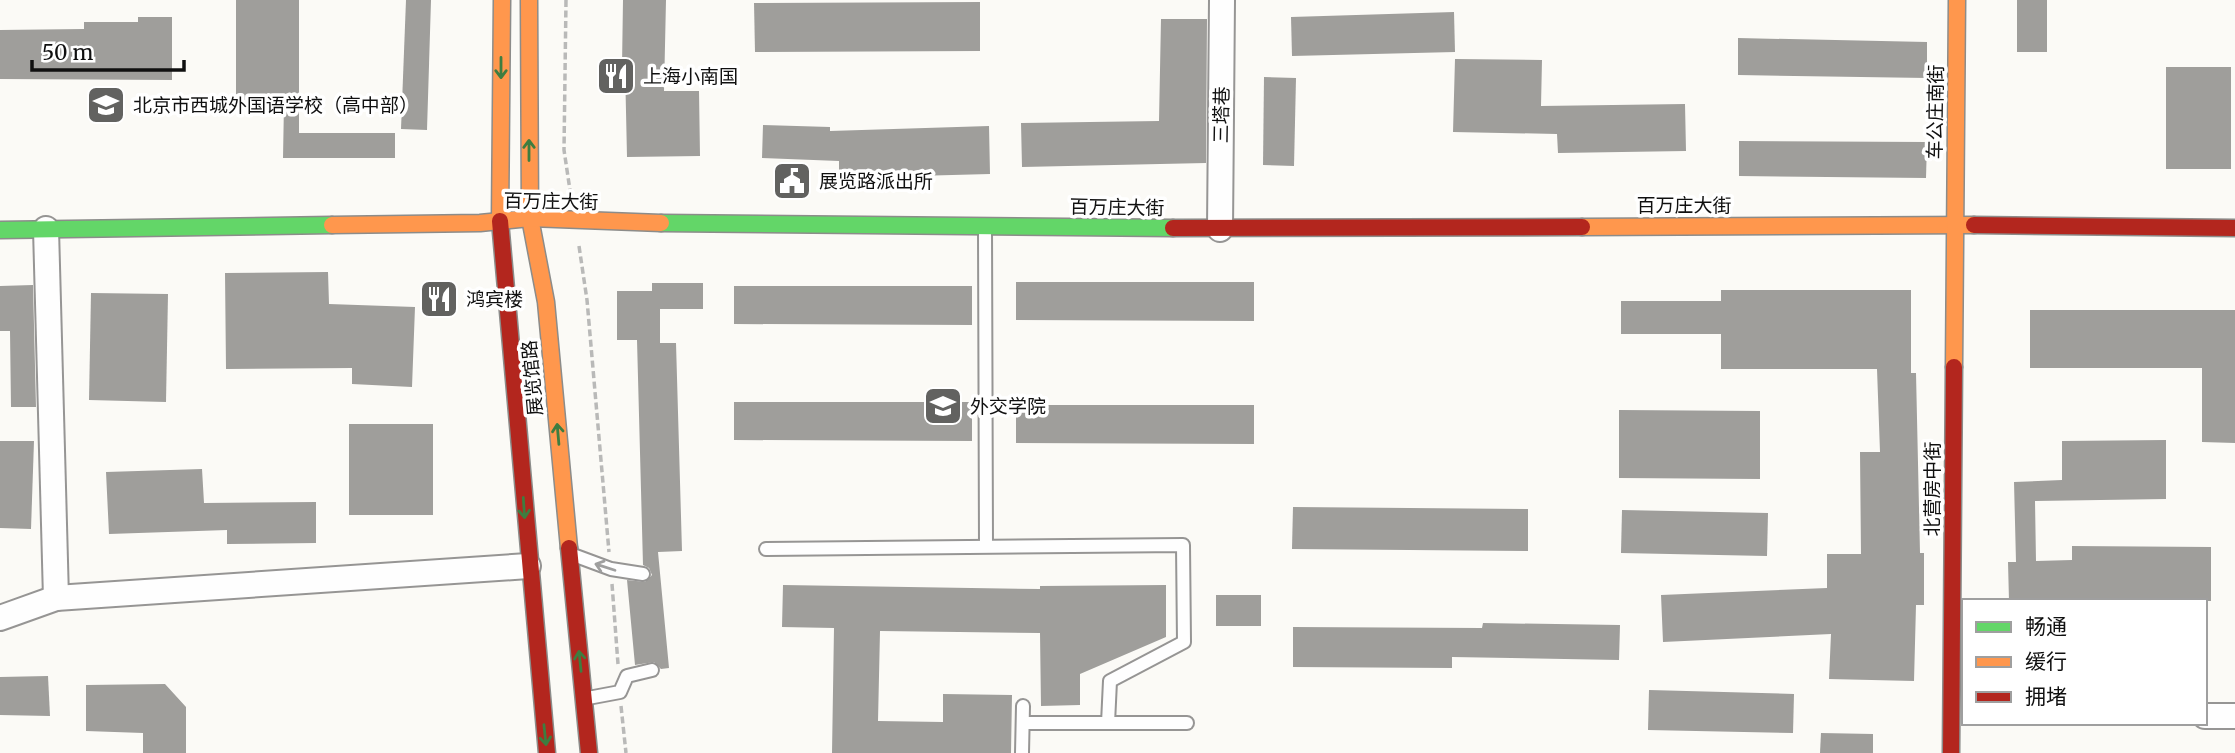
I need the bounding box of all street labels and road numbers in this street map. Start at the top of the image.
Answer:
street label: 车公庄南街 [1922,64,1948,160]
street label: 三塔巷 [1209,86,1233,144]
street label: 百万庄大街 [503,188,599,214]
street label: 百万庄大街 [1636,193,1732,217]
street label: 百万庄大街 [1069,194,1165,220]
street label: 展览馆路 [517,339,547,417]
street label: 北营房中街 [1920,441,1944,537]

